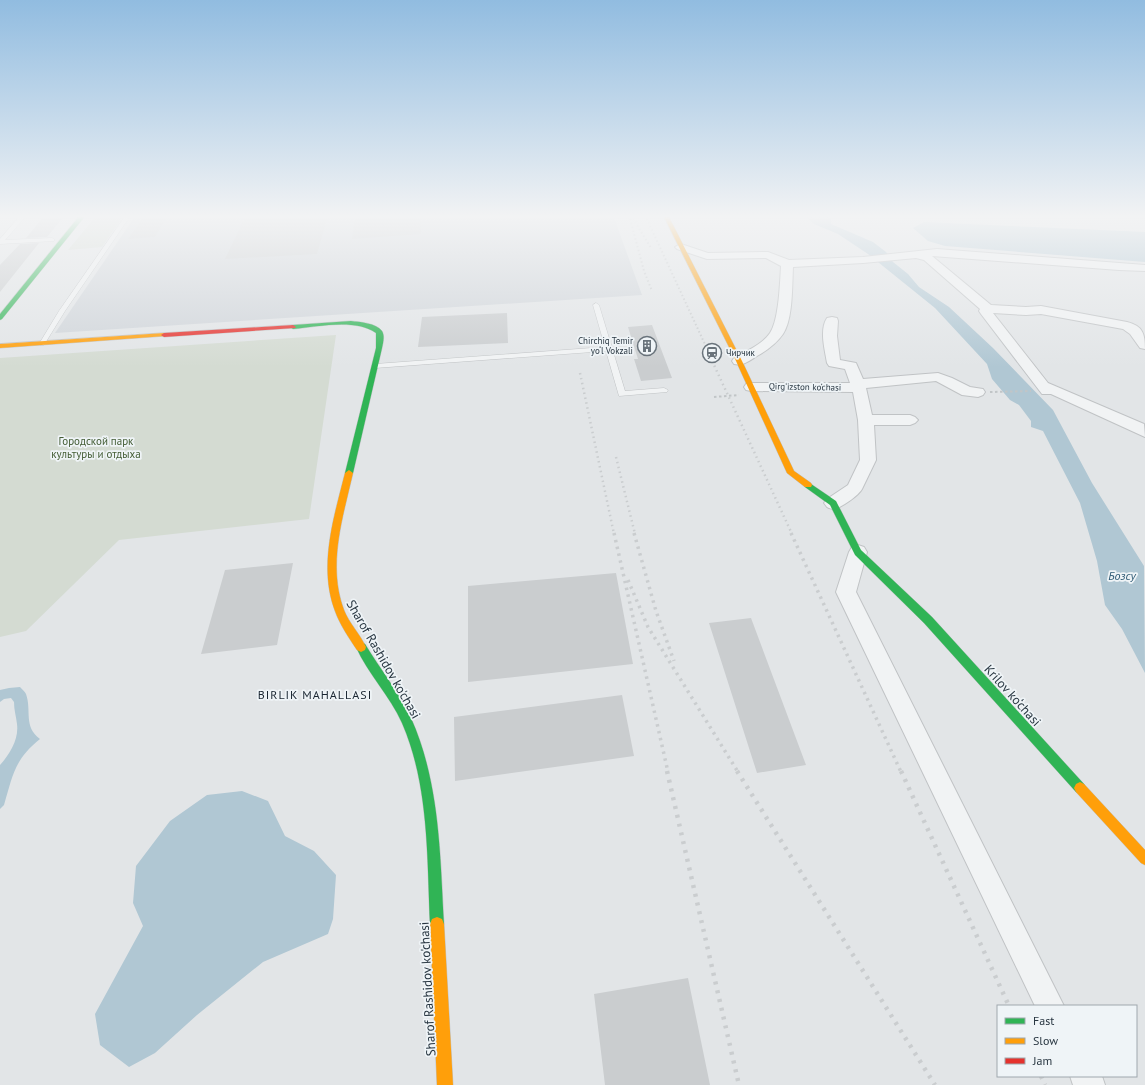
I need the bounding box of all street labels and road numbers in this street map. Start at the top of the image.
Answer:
street label: Qirg‘izston ko‘chasi [769,380,841,393]
street label: Sharof Rashidov ko'chasi [343,597,425,722]
street label: Krilov ko‘chasi [980,661,1045,730]
street label: Sharof Rashidov ko'chasi [415,921,440,1057]

